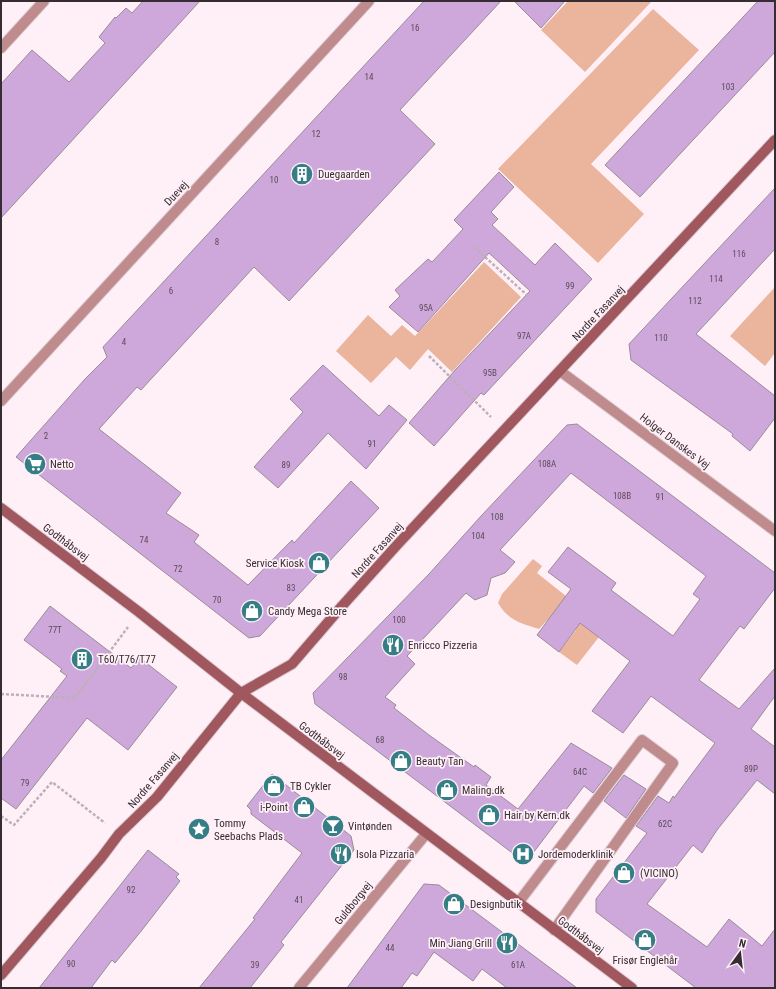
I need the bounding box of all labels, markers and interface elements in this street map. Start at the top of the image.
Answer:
house number: 16 [411,23,419,33]
house number: 14 [365,72,374,82]
house number: 103 [721,82,735,92]
house number: 12 [312,129,321,139]
building icon: Duegaarden [289,161,315,187]
place label: Duegaarden [318,168,370,181]
house number: 10 [270,175,278,185]
street label: Duevej [162,178,191,208]
house number: 8 [215,237,219,247]
house number: 116 [732,249,746,259]
house number: 114 [709,274,723,284]
house number: 99 [566,281,574,291]
street label: Nordre Fasanvej [570,283,627,343]
house number: 6 [169,286,173,296]
house number: 112 [688,296,702,306]
house number: 95A [419,303,433,313]
house number: 97A [517,331,531,341]
house number: 110 [654,333,668,343]
house number: 4 [122,337,127,347]
house number: 95B [483,368,497,378]
street label: Holger Danskes Vej [637,411,712,472]
house number: 2 [44,431,49,441]
house number: 91 [368,439,376,449]
supermarket icon: Netto [22,451,48,477]
place label: Netto [50,458,74,471]
house number: 108A [538,459,556,469]
house number: 89 [282,460,290,470]
house number: 108B [613,491,631,501]
house number: 91 [656,492,664,502]
house number: 108 [490,512,504,522]
street label: Nordre Fasanvej [349,520,406,581]
street label: Godthåbsvej [40,521,91,564]
house number: 104 [471,531,485,541]
house number: 74 [140,535,149,545]
shop icon: Service Kiosk [306,550,332,576]
place label: Service Kiosk [246,557,304,570]
house number: 72 [174,564,183,574]
house number: 83 [287,583,295,593]
house number: 70 [213,595,221,605]
shop icon: Candy Mega Store [239,598,265,624]
place label: Candy Mega Store [268,605,347,618]
house number: 100 [392,615,406,625]
house number: 77T [48,625,62,635]
restaurant icon: Enricco Pizzeria [380,632,406,658]
place label: Enricco Pizzeria [408,639,477,652]
building icon: T60/T76/T77 [69,646,95,672]
place label: T60/T76/T77 [98,653,156,666]
house number: 98 [339,672,347,682]
street label: Godthåbsvej [296,719,347,762]
house number: 68 [376,735,384,745]
shop icon: Beauty Tan [388,748,414,774]
street label: Nordre Fasanvej [125,750,181,811]
place label: Beauty Tan [416,755,464,768]
house number: 89P [744,764,758,774]
house number: 64C [573,767,587,777]
shop icon: TB Cykler [261,773,287,799]
shop icon: Maling.dk [434,777,460,803]
house number: 79 [21,778,29,788]
place label: TB Cykler [290,780,332,793]
place label: Maling.dk [462,784,505,797]
shop icon: i-Point [291,794,317,820]
place label: i-Point [260,801,288,814]
shop icon: Hair by Kern.dk [476,802,502,828]
place label: Hair by Kern.dk [504,809,570,822]
bar icon: Vintønden [320,813,346,839]
place icon: Tommy Seebachs Plads [186,816,212,842]
place label: Tommy Seebachs Plads [214,817,283,843]
house number: 62C [658,819,672,829]
place label: Vintønden [348,820,392,833]
restaurant icon: Isola Pizzaria [328,841,354,867]
hospital icon: Jordemoderklinik [510,841,536,867]
place label: Isola Pizzaria [356,848,414,861]
place label: Jordemoderklinik [538,848,613,861]
shop icon: (VICINO) [611,860,637,886]
place label: (VICINO) [640,867,678,880]
street label: Guldborgvej [332,879,375,927]
house number: 92 [127,885,136,895]
shop icon: Designbutik [441,891,467,917]
house number: 41 [295,895,303,905]
place label: Designbutik [470,898,521,911]
street label: Godthåbsvej [555,914,606,957]
shop icon: Frisør Englehår [632,927,658,953]
restaurant icon: Min Jiang Grill [494,930,520,956]
north arrow [720,933,760,973]
place label: Min Jiang Grill [430,937,492,950]
text: N [738,937,748,951]
house number: 44 [386,943,395,953]
place label: Frisør Englehår [612,954,678,967]
house number: 90 [67,959,75,969]
house number: 39 [251,960,259,970]
house number: 61A [511,960,525,970]

